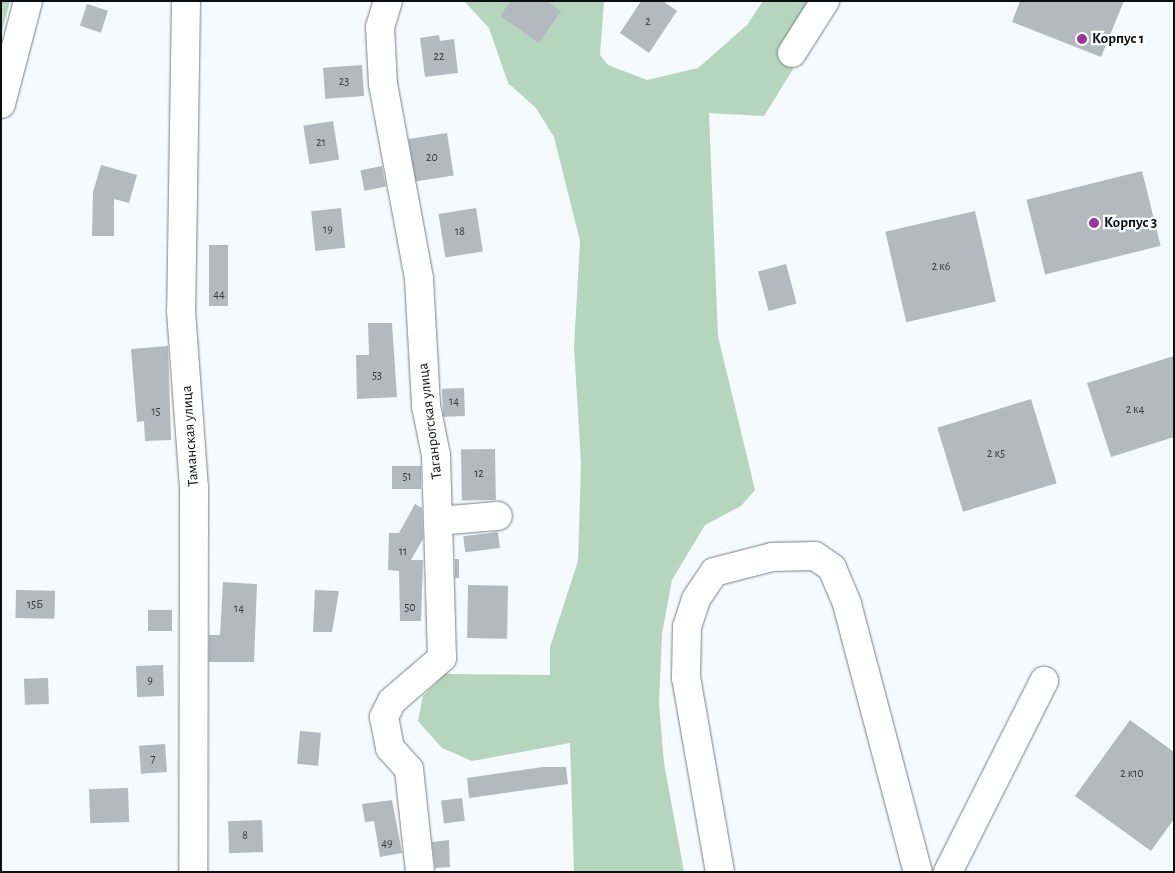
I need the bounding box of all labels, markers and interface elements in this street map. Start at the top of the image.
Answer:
house number: 2 [645,15,651,29]
place label: Корпус 1 [1092,30,1144,48]
marker: Корпус 1 [1076,33,1088,45]
house number: 22 [434,50,444,64]
house number: 23 [339,75,349,89]
house number: 21 [316,136,326,150]
house number: 20 [426,151,438,165]
place label: Корпус 3 [1104,214,1157,232]
marker: Корпус 3 [1088,217,1100,229]
house number: 19 [323,223,333,237]
house number: 18 [455,225,465,239]
house number: 2 к6 [932,260,950,274]
house number: 44 [213,288,225,302]
street label: Таганрогская улица [414,362,446,480]
house number: 53 [372,369,382,383]
street label: Таманская улица [177,385,203,487]
house number: 14 [449,395,459,409]
house number: 2 к4 [1126,403,1144,417]
house number: 15 [151,405,161,419]
house number: 2 к5 [987,447,1005,461]
house number: 12 [474,467,484,481]
house number: 51 [402,470,412,484]
house number: 11 [399,545,407,559]
house number: 15Б [27,598,43,612]
house number: 50 [404,601,416,615]
house number: 14 [234,602,244,616]
house number: 9 [147,674,153,688]
house number: 7 [150,752,156,766]
house number: 2 к10 [1120,767,1144,781]
house number: 8 [242,829,248,843]
house number: 49 [381,837,393,851]

